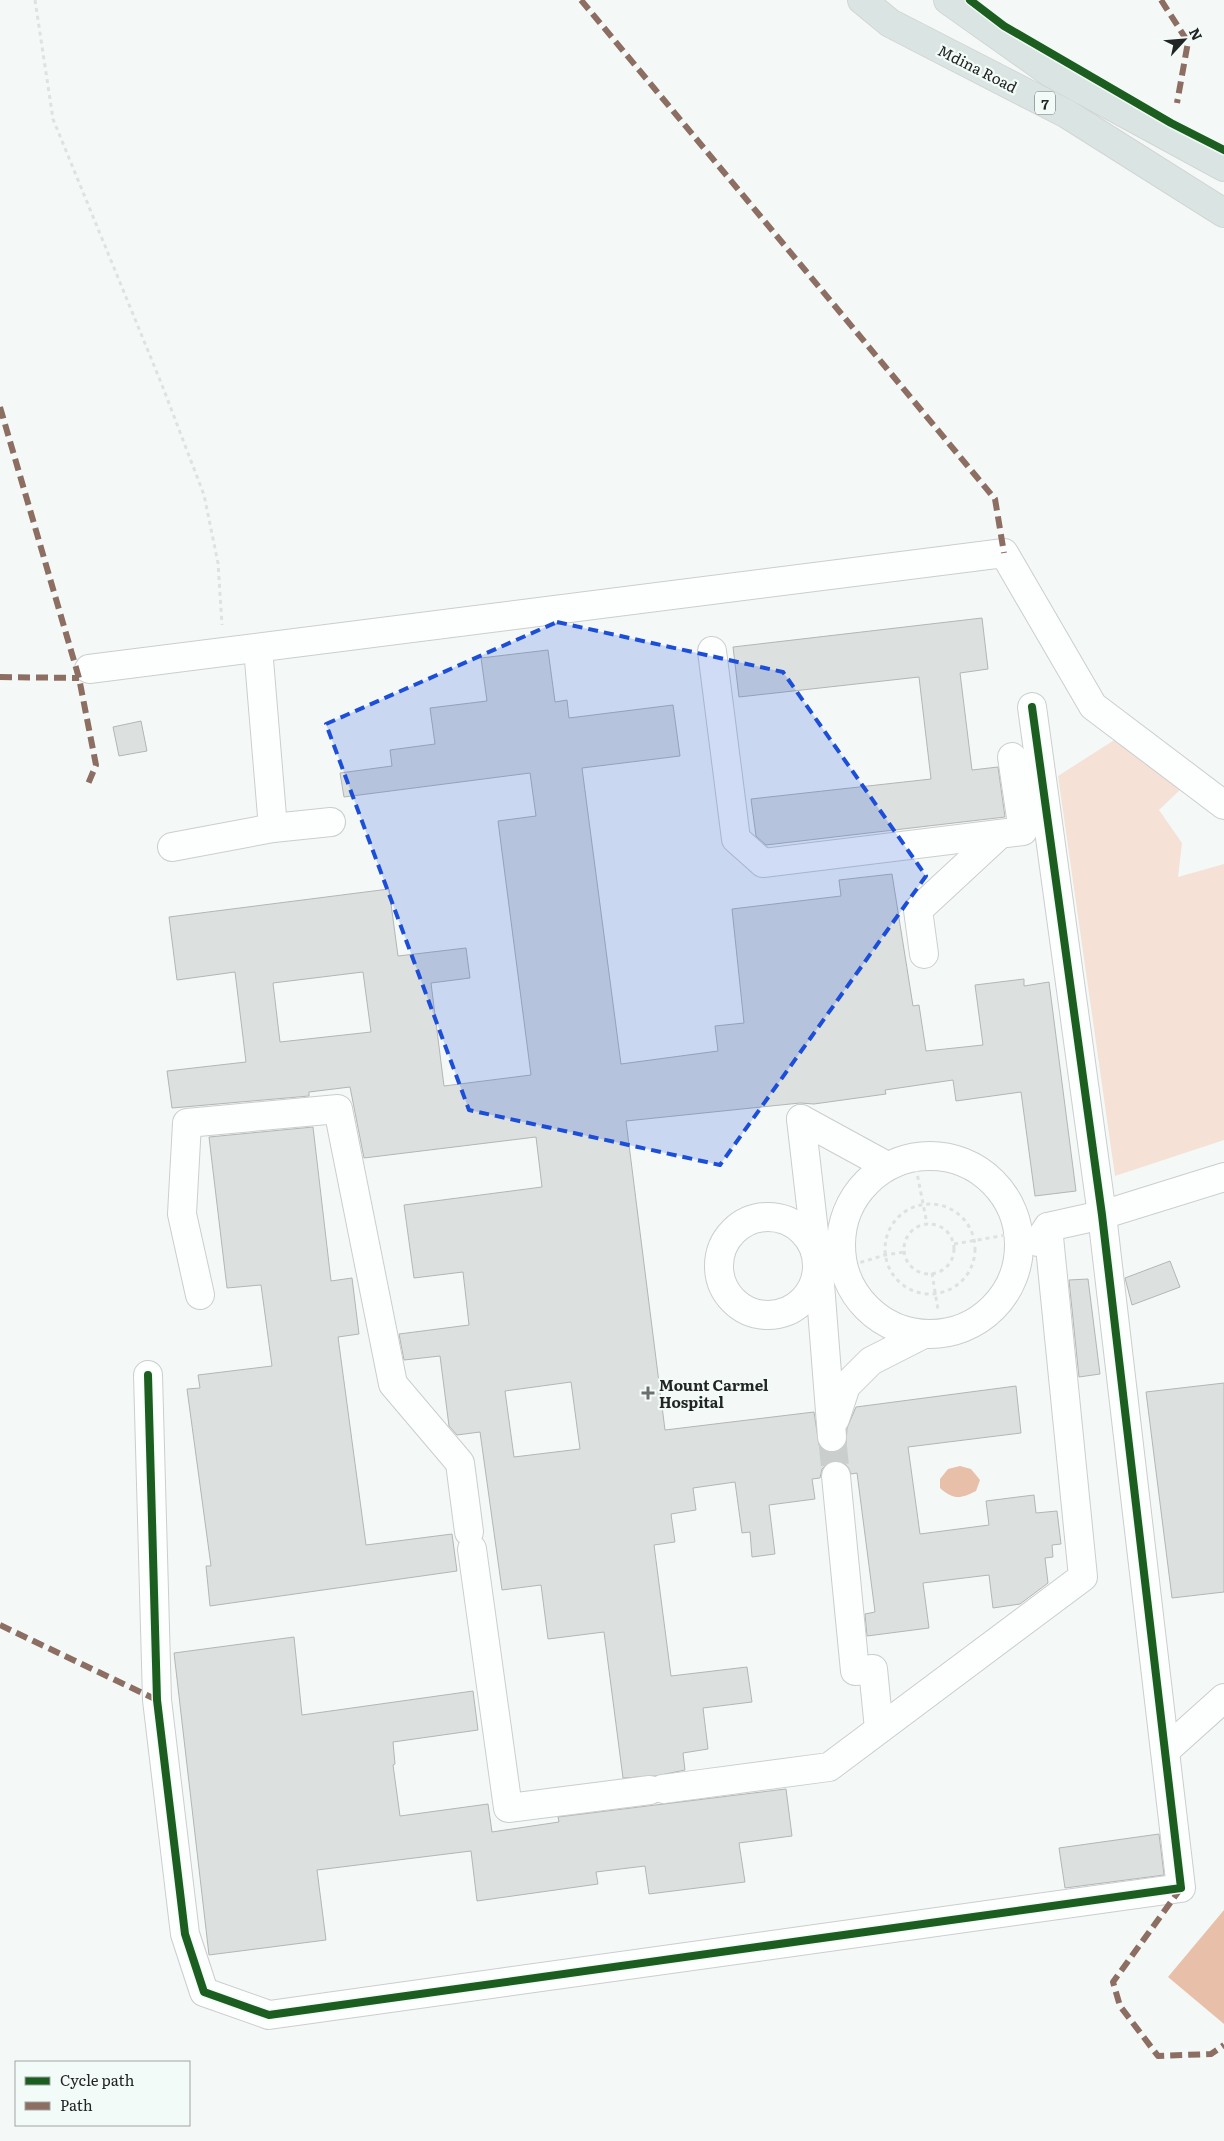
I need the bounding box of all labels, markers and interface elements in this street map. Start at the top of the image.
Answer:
north arrow [1159,15,1209,65]
text: N [1185,24,1208,44]
street label: Mdina Road [934,38,1022,98]
road number: 7 [1035,92,1055,115]
place label: Mount Carmel Hospital [659,1373,769,1413]
marker: Mount Carmel Hospital [641,1386,655,1400]
legend [15,2061,190,2126]
text: Cycle path [60,2068,135,2091]
text: Path [60,2093,93,2116]

